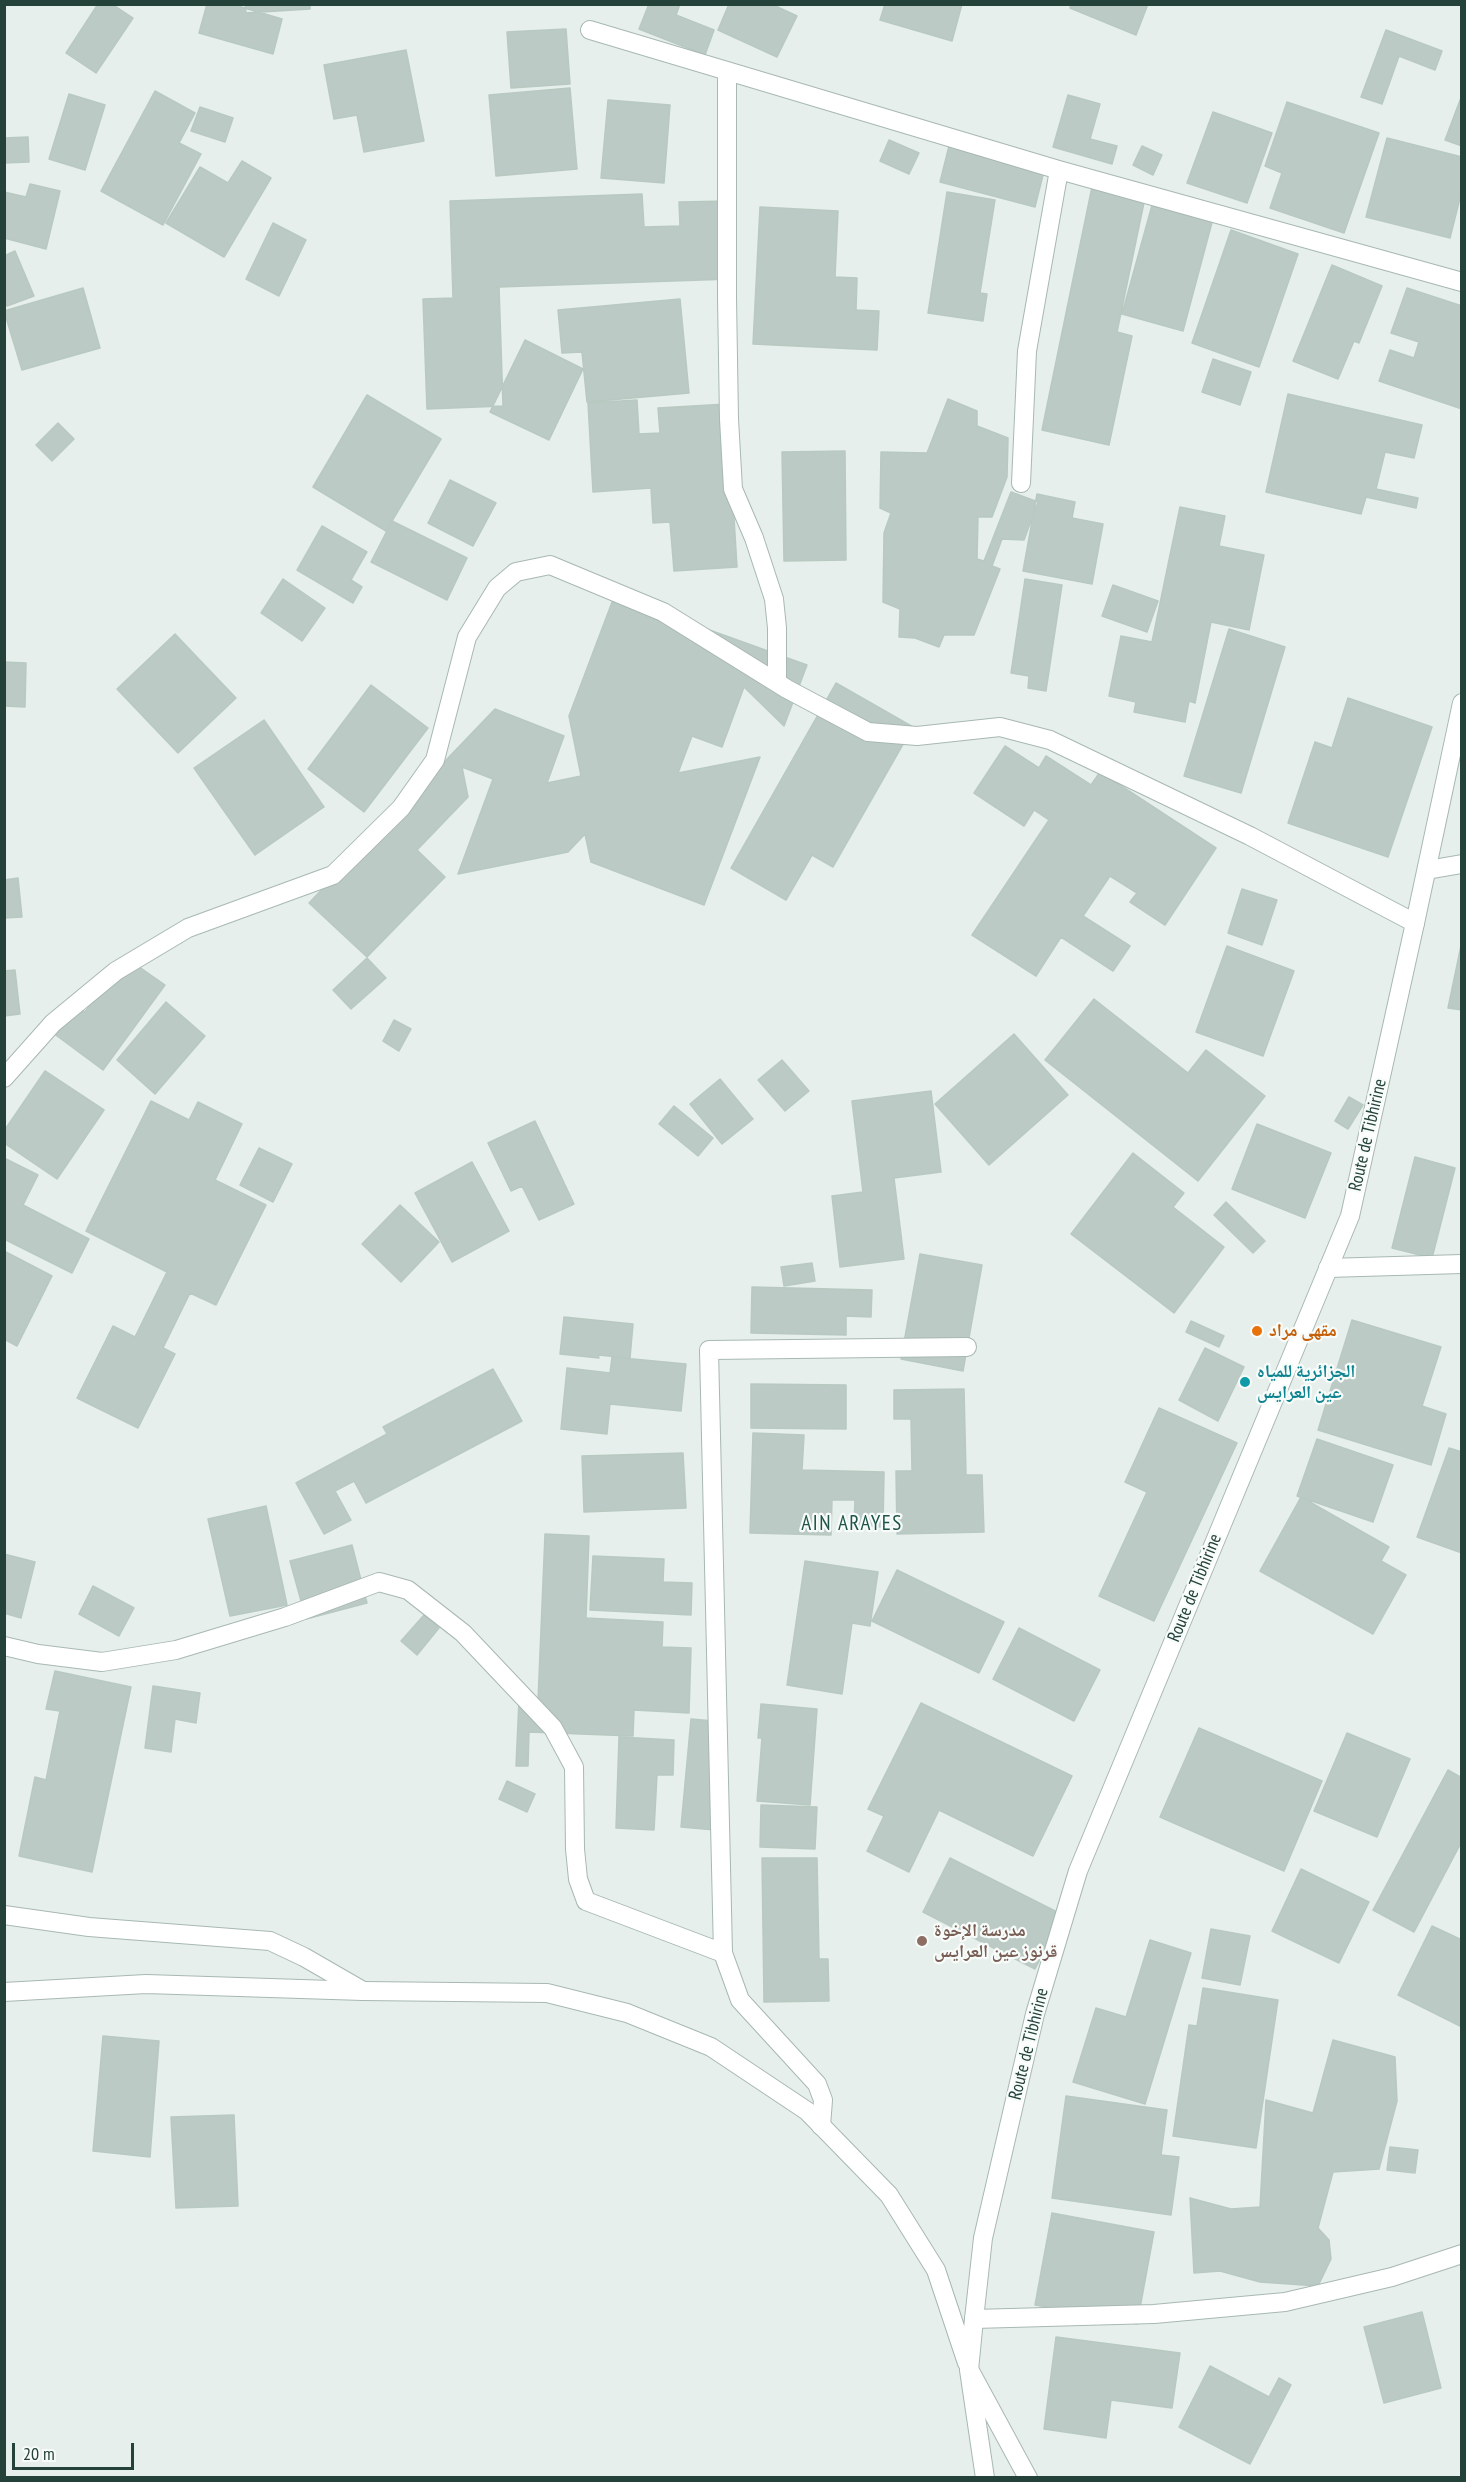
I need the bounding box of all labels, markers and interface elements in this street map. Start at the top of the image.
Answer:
street label: Route de Tibhirine [1345,1077,1391,1193]
place label: مقهى مراد [1269,1320,1337,1342]
marker: مقهى مراد [1250,1324,1264,1338]
place label: الجزائرية للمياه عين العرايس [1257,1361,1355,1404]
marker: الجزائرية للمياه عين العرايس [1238,1375,1252,1389]
district label: AIN ARAYES [801,1511,903,1537]
street label: Route de Tibhirine [1164,1531,1226,1645]
place label: مدرسة الإخوة قرنوز عين العرايس [934,1920,1057,1962]
marker: مدرسة الإخوة قرنوز عين العرايس [915,1934,929,1948]
street label: Route de Tibhirine [1005,1986,1053,2102]
scale bar [15,2431,136,2469]
text: 20 m [23,2442,55,2465]

